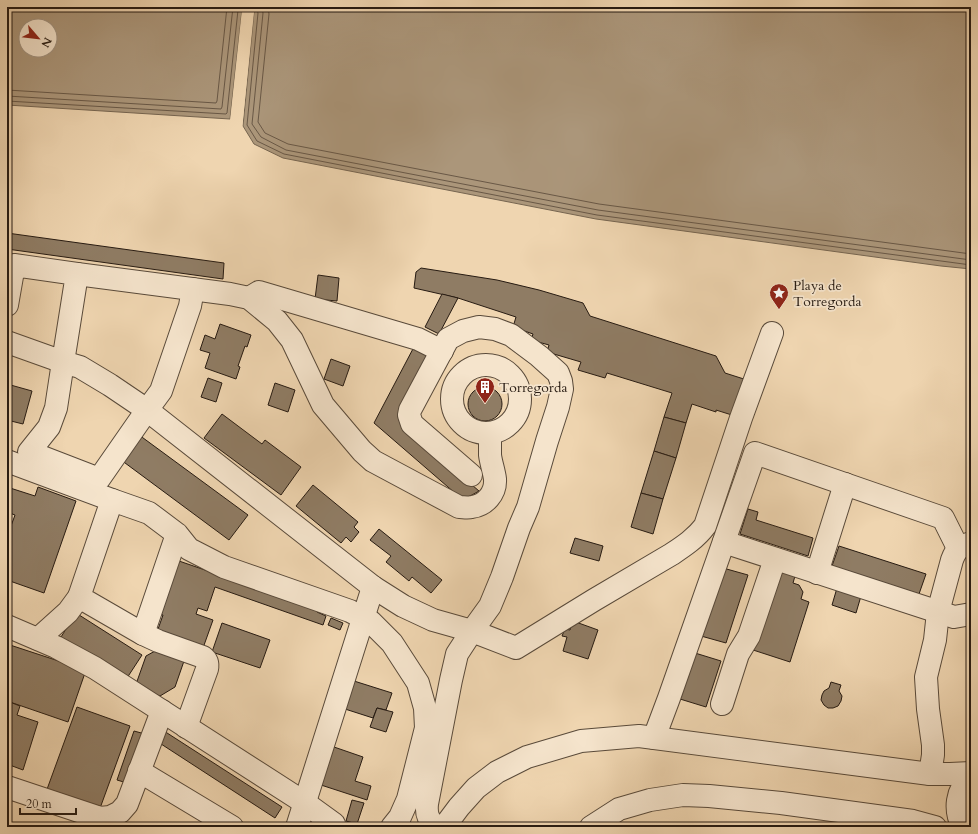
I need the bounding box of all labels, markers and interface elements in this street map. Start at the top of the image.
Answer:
north arrow [18,18,58,58]
text: N [37,35,55,51]
place label: Playa de Torregorda [793,276,861,311]
place icon: Playa de Torregorda [768,282,790,310]
building icon: Torregorda [474,376,496,404]
place label: Torregorda [499,378,567,397]
scale bar [20,790,76,816]
text: 20 m [26,796,53,812]

